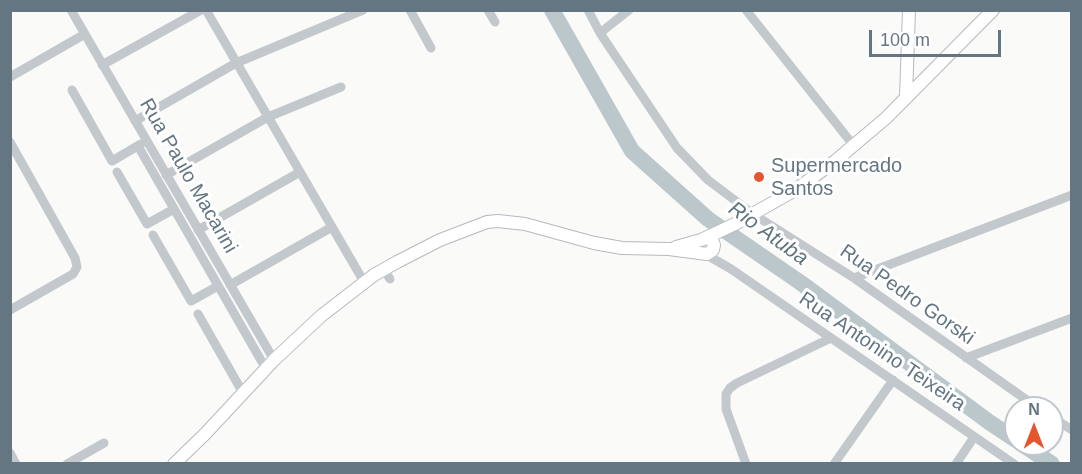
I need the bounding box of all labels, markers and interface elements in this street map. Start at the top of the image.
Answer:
scale bar [872,18,1004,56]
text: 100 m [880,30,930,50]
street label: Rua Paulo Macarini [134,94,242,258]
place label: Supermercado Santos [771,154,902,201]
marker: Supermercado Santos [752,170,766,184]
water label: Rio Atuba [723,197,813,271]
street label: Rua Pedro Gorski [835,240,979,350]
street label: Rua Antonino Teixeira [794,287,970,417]
north arrow [1004,396,1064,456]
text: N [1028,401,1040,418]

